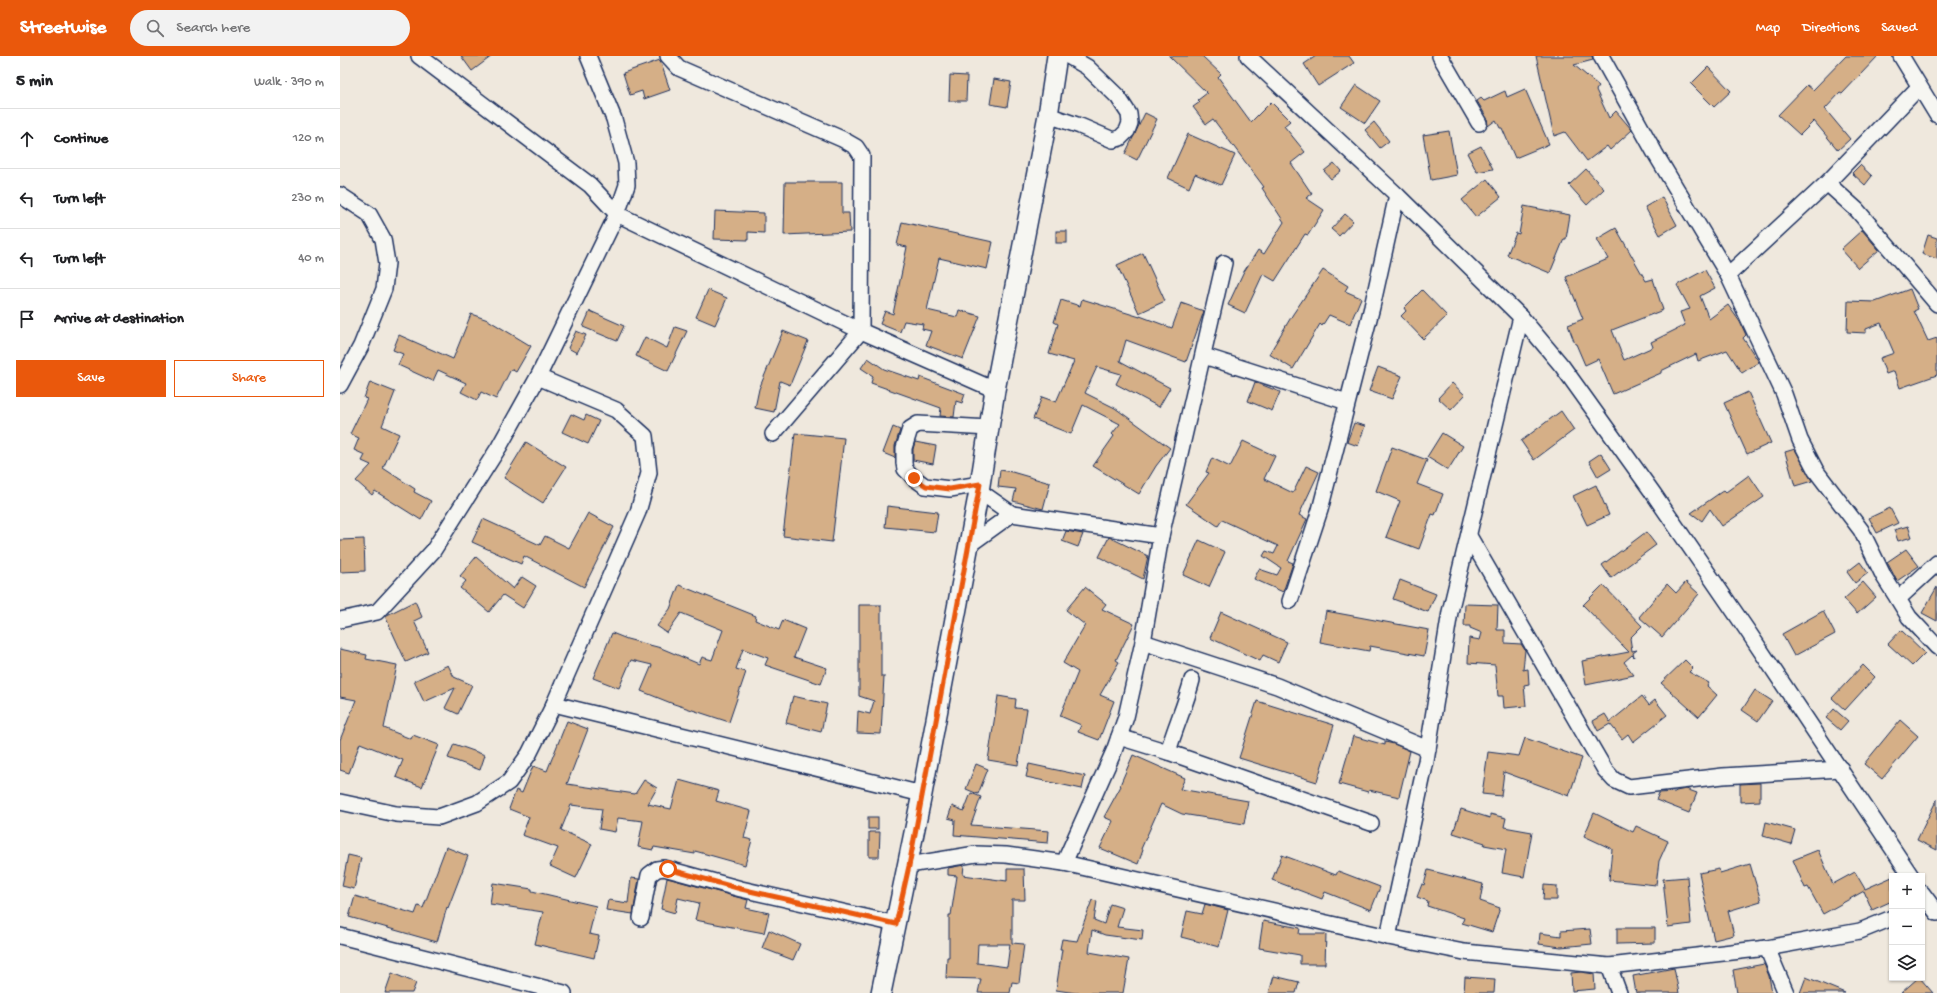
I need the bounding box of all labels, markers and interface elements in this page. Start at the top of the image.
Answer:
search box [130,10,410,46]
text: Streetwise [20,17,106,40]
icon: search [144,17,166,39]
text: Search here [176,19,250,37]
text: Map [1756,20,1780,37]
text: Directions [1802,20,1859,37]
text: Saved [1881,20,1917,37]
text: 5 min [16,72,53,92]
text: Walk · 390 m [254,75,324,90]
icon: ahead [16,128,38,150]
text: Continue [54,130,108,148]
text: 120 m [293,131,324,146]
icon: left [16,188,38,210]
text: Turn left [54,190,105,208]
text: 230 m [291,191,324,206]
icon: left [16,248,38,270]
text: Turn left [54,250,105,268]
text: 40 m [298,251,324,266]
icon: arrive [16,308,38,330]
text: Arrive at destination [54,310,184,328]
button: Save [16,360,166,397]
button: Share [174,360,324,397]
route end [905,469,923,487]
route start [659,860,677,878]
map controls [1889,873,1925,981]
button: + [1889,873,1925,909]
button: − [1889,909,1925,945]
button: layers [1889,945,1925,981]

